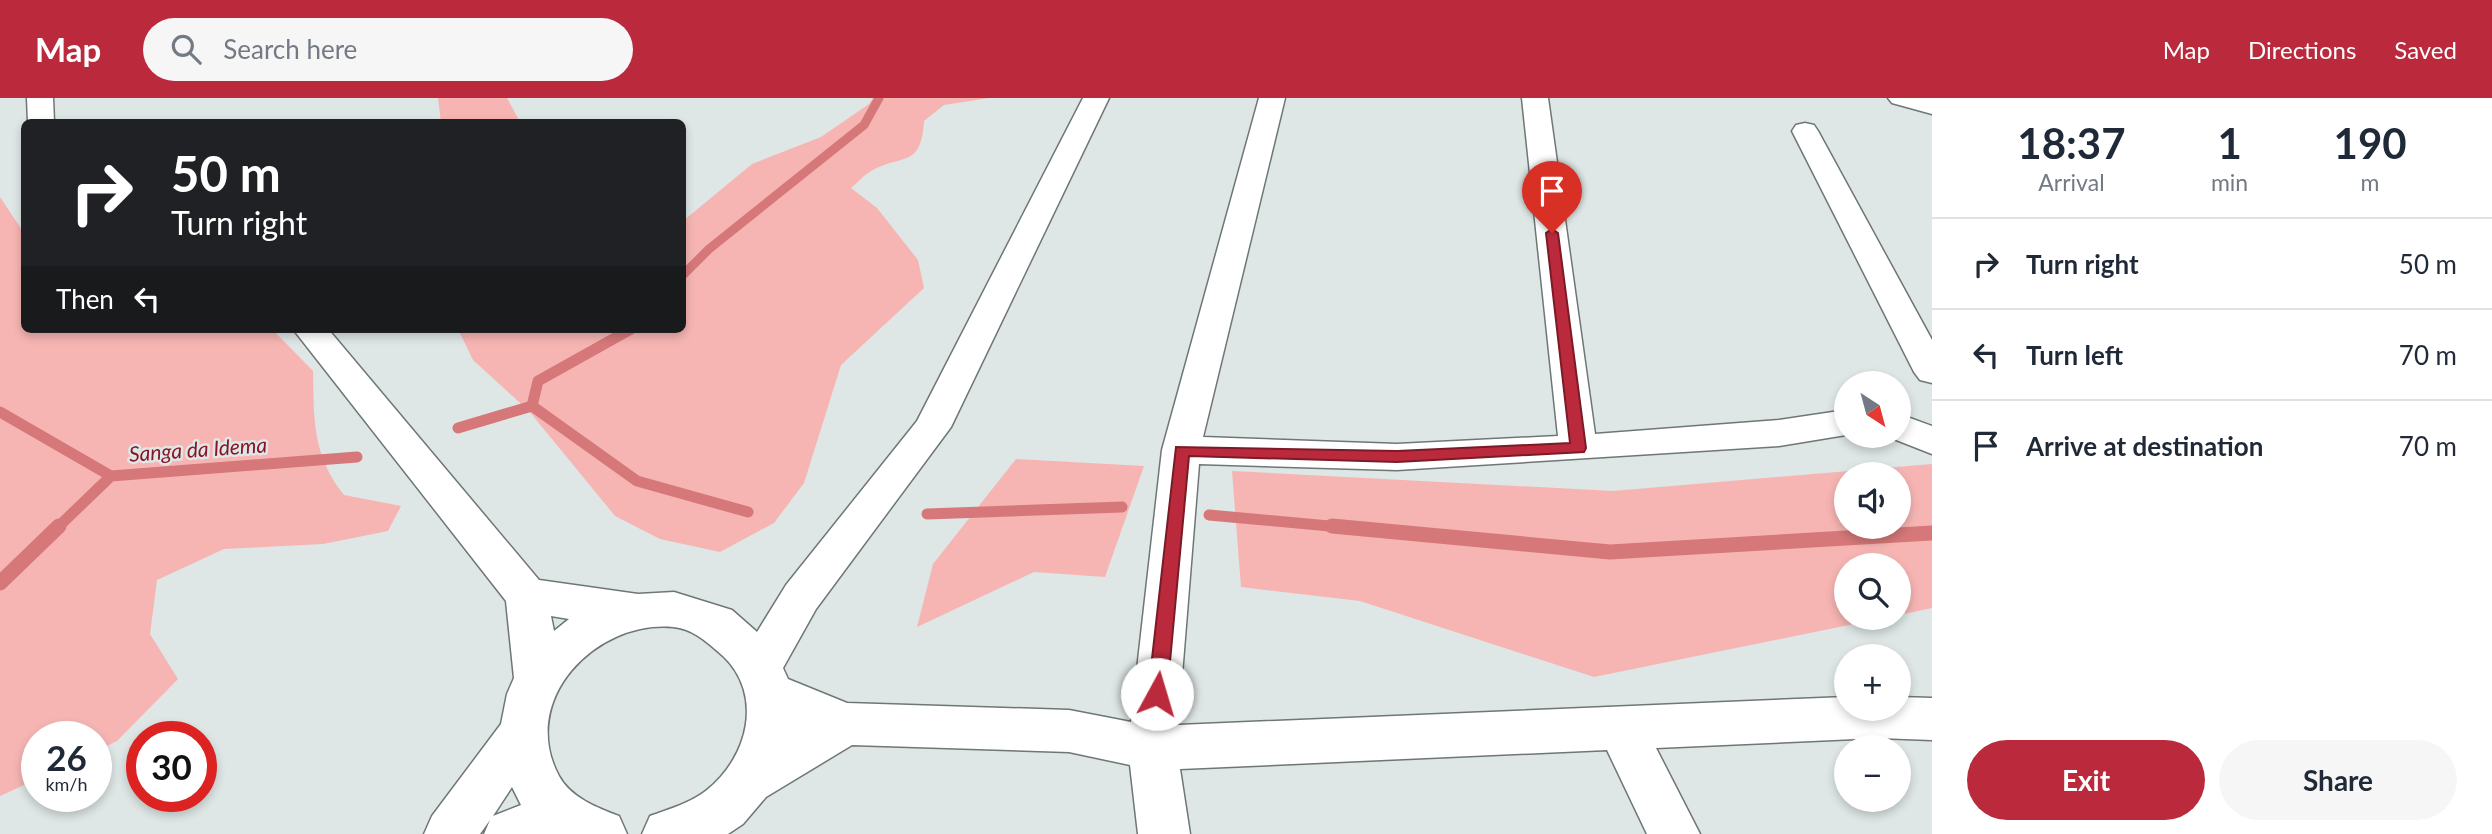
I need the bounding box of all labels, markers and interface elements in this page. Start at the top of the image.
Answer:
search box [143,18,633,81]
text: Map [35,29,101,69]
icon: search [167,30,205,68]
text: Search here [223,33,357,65]
text: Map [2163,35,2210,64]
text: Directions [2248,35,2356,64]
text: Saved [2394,35,2457,64]
text: 18:37 [2017,118,2126,168]
text: 1 [2217,118,2242,168]
text: 190 [2334,118,2407,168]
text: 50 m [171,144,281,202]
icon: right [56,147,147,238]
pin [1522,161,1582,233]
text: Arrival [2038,168,2105,196]
text: min [2211,168,2248,196]
text: m [2361,168,2380,196]
icon: arrive [1533,172,1571,210]
text: Turn right [171,203,307,242]
icon: right [1967,245,2005,283]
text: Turn right [2026,248,2139,280]
text: 50 m [2399,248,2457,280]
icon: left [128,280,166,318]
text: Then [56,283,114,315]
icon: left [1967,336,2005,374]
text: Turn left [2026,339,2123,371]
text: 70 m [2399,339,2457,371]
north arrow [1834,371,1911,448]
map controls [1834,371,1911,812]
icon: arrive [1967,427,2005,465]
text: Arrive at destination [2026,430,2263,462]
text: 70 m [2399,430,2457,462]
water label: Sanga da Idema [128,431,268,466]
button: sound [1834,462,1911,539]
button: search [1834,553,1911,630]
button: + [1834,644,1911,721]
position arrow [1120,657,1194,731]
speed limit sign: 30 [126,721,217,812]
button: − [1834,735,1911,812]
text: 26 [46,736,87,778]
button: Exit [1967,740,2205,820]
button: Share [2219,740,2457,820]
text: km/h [45,773,88,795]

